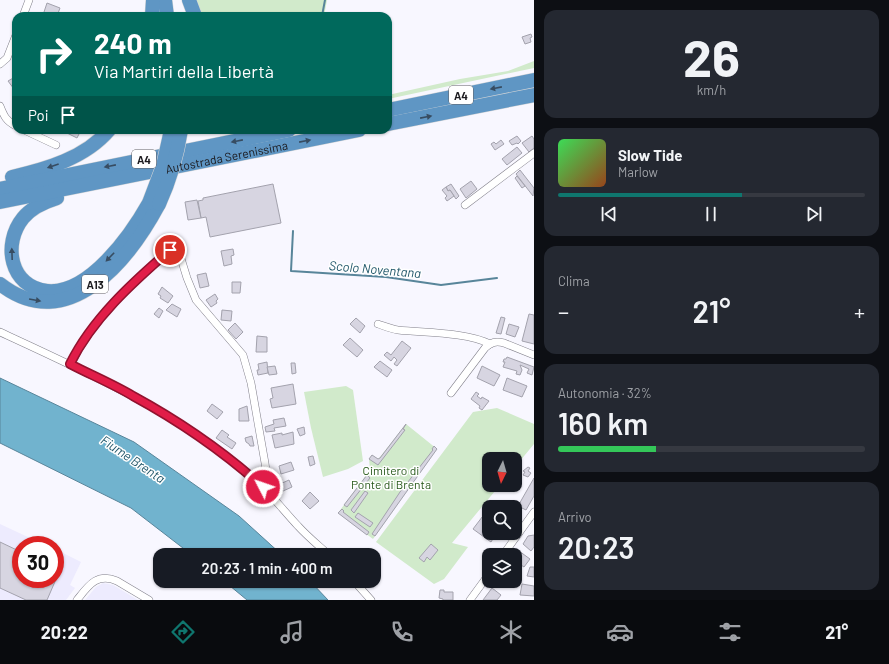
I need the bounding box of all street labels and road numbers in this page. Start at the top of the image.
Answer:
road number: A4 [449,86,473,104]
street label: Autostrada Serenissima [164,137,289,176]
road number: A4 [132,150,156,168]
road number: A13 [82,275,108,293]

